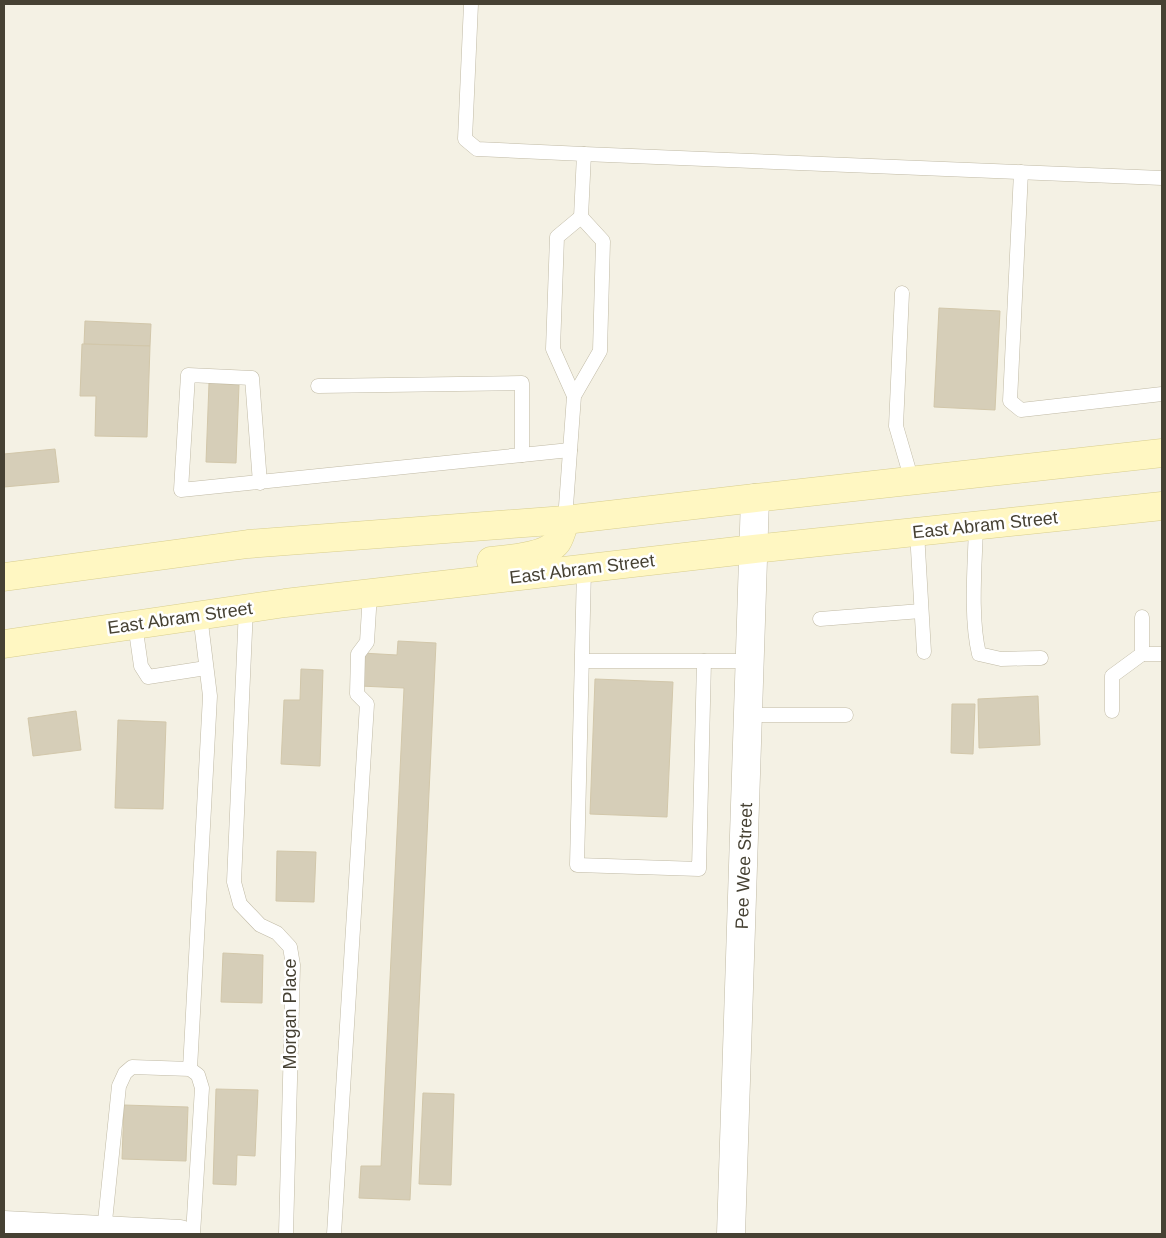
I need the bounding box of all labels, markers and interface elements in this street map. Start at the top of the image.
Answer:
street label: East Abram Street [911,507,1059,543]
street label: East Abram Street [508,550,656,588]
street label: East Abram Street [106,598,254,638]
street label: Pee Wee Street [732,802,756,930]
street label: Morgan Place [280,958,300,1070]

